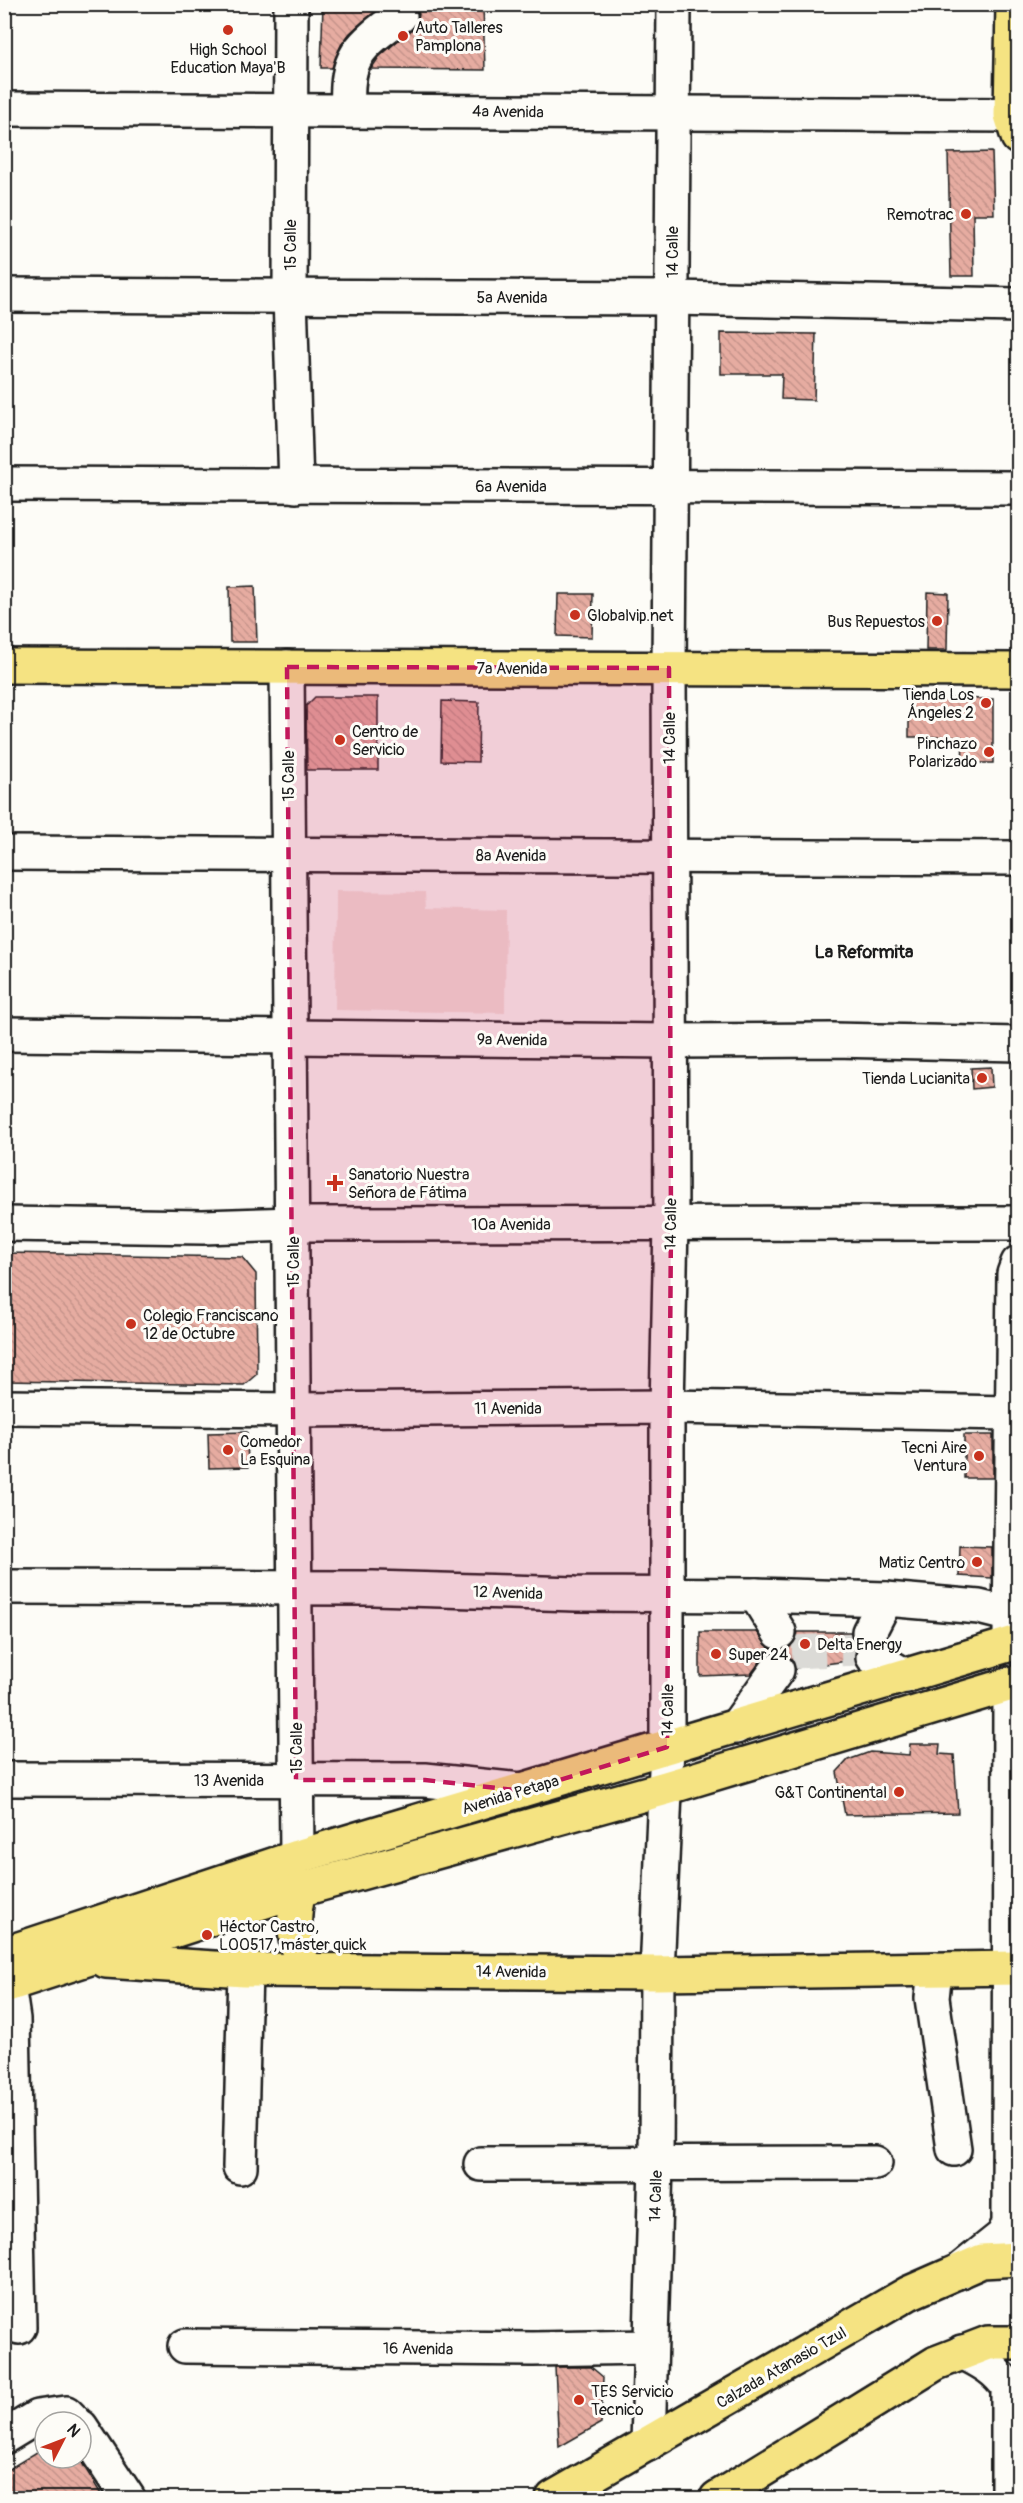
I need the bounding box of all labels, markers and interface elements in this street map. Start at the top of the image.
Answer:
place label: Auto Talleres Pamplona [415,18,503,56]
marker: High School Education Maya'B [221,23,235,37]
marker: Auto Talleres Pamplona [396,29,410,43]
place label: High School Education Maya'B [170,40,286,78]
street label: 4a Avenida [472,101,544,123]
place label: Remotrac [886,205,954,225]
marker: Remotrac [959,207,973,221]
street label: 15 Calle [281,219,301,271]
street label: 14 Calle [663,226,683,278]
street label: 5a Avenida [477,288,547,308]
street label: 6a Avenida [475,477,547,497]
place label: Globalvip.net [587,606,674,626]
marker: Globalvip.net [568,608,582,622]
place label: Bus Repuestos [827,612,925,632]
marker: Bus Repuestos [930,614,944,628]
street label: 7a Avenida [477,659,547,679]
place label: Tienda Los Ángeles 2 [902,685,974,723]
marker: Tienda Los Ángeles 2 [979,696,993,710]
street label: 14 Calle [660,712,680,764]
place label: Centro de Servicio [352,722,418,760]
marker: Centro de Servicio [333,733,347,747]
place label: Pinchazo Polarizado [908,734,977,772]
marker: Pinchazo Polarizado [982,745,996,759]
street label: 15 Calle [279,750,299,802]
street label: 8a Avenida [476,846,546,866]
district label: La Reformita [815,941,914,964]
street label: 9a Avenida [477,1029,547,1051]
place label: Tienda Lucianita [862,1069,970,1089]
marker: Tienda Lucianita [975,1071,989,1085]
place label: Sanatorio Nuestra Señora de Fátima [348,1165,469,1203]
marker: Sanatorio Nuestra Señora de Fátima [326,1174,344,1192]
street label: 14 Calle [661,1198,681,1250]
street label: 10a Avenida [471,1215,551,1235]
street label: 15 Calle [284,1236,304,1288]
place label: Colegio Franciscano 12 de Octubre [143,1306,279,1344]
marker: Colegio Franciscano 12 de Octubre [124,1317,138,1331]
street label: 11 Avenida [474,1399,542,1419]
place label: Comedor La Esquina [240,1432,310,1470]
place label: Tecni Aire Ventura [901,1438,967,1476]
marker: Comedor La Esquina [221,1443,235,1457]
marker: Tecni Aire Ventura [972,1449,986,1463]
place label: Matiz Centro [879,1553,965,1573]
marker: Matiz Centro [970,1555,984,1569]
street label: 12 Avenida [473,1582,543,1604]
place label: Delta Energy [817,1635,902,1655]
marker: Delta Energy [798,1637,812,1651]
place label: Super 24 [728,1645,788,1665]
marker: Super 24 [709,1647,723,1661]
street label: 14 Calle [658,1684,678,1736]
street label: 15 Calle [287,1722,307,1774]
street label: 13 Avenida [194,1771,264,1791]
street label: Avenida Petapa [459,1771,561,1819]
place label: G&T Continental [774,1783,887,1803]
marker: G&T Continental [892,1785,906,1799]
place label: Héctor Castro, L00517, máster quick [219,1917,367,1955]
marker: Héctor Castro, L00517, máster quick [200,1928,214,1942]
street label: 14 Avenida [476,1961,546,1983]
street label: 14 Calle [645,2170,667,2222]
street label: Calzada Atanasio Tzul [713,2323,850,2413]
street label: 16 Avenida [383,2338,453,2360]
place label: TES Servicio Tecnico [591,2382,674,2420]
marker: TES Servicio Tecnico [572,2393,586,2407]
north arrow [33,2410,93,2470]
text: N [62,2420,85,2441]

